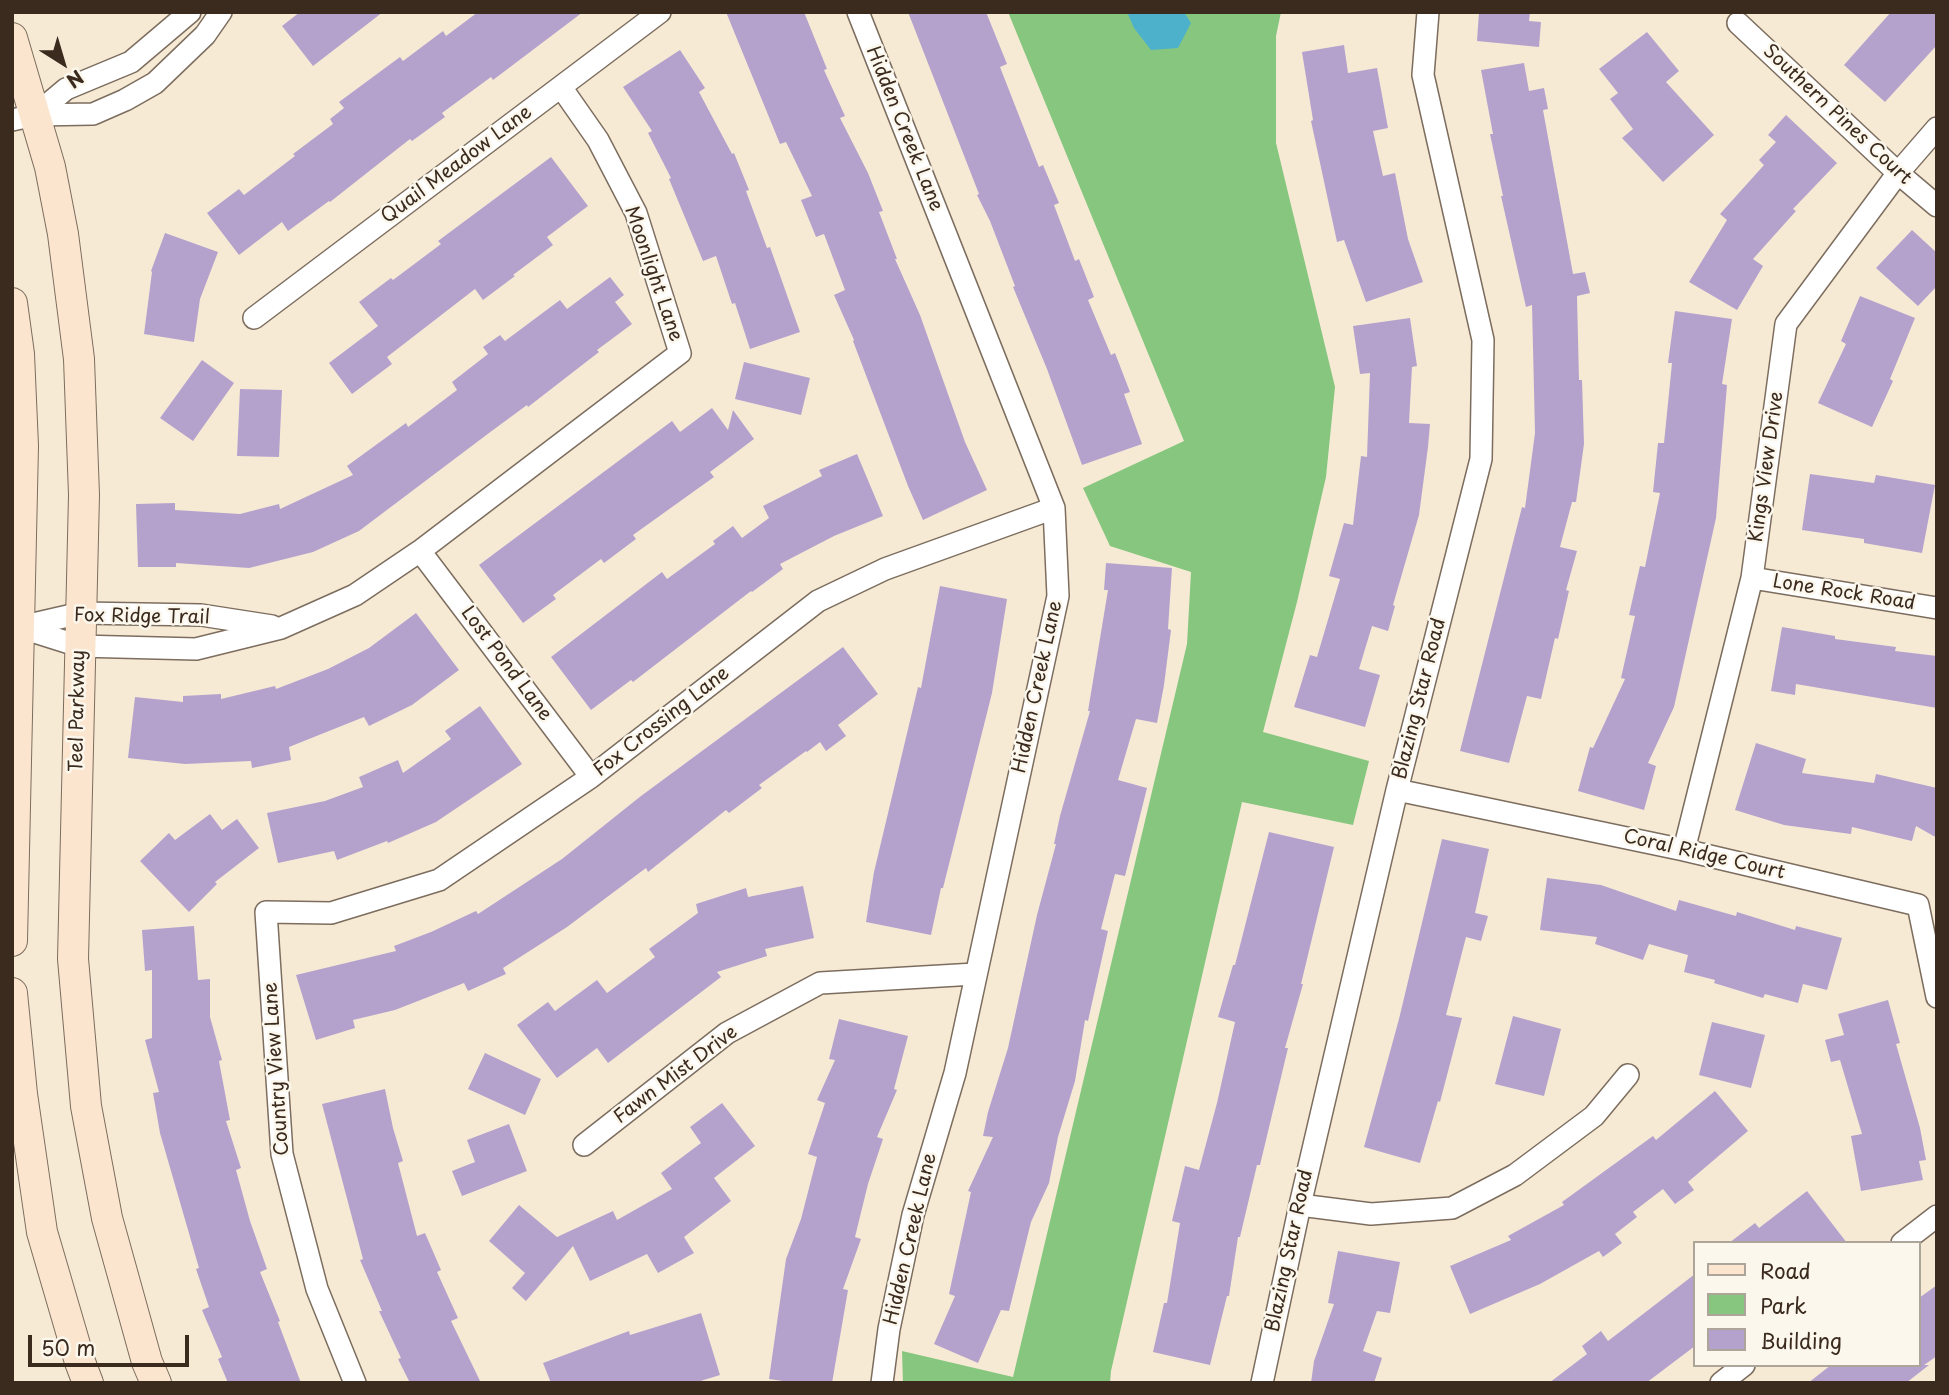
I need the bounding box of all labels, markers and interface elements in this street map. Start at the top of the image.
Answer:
north arrow [28,28,98,98]
street label: Southern Pines Court [1758,40,1916,190]
street label: Hidden Creek Lane [861,43,947,215]
text: N [61,64,90,95]
street label: Quail Meadow Lane [377,101,537,229]
street label: Moonlight Lane [619,203,687,345]
street label: Kings View Drive [1745,390,1789,544]
street label: Lone Rock Road [1771,570,1917,616]
street label: Hidden Creek Lane [1009,599,1067,775]
street label: Lost Pond Lane [456,602,556,726]
street label: Fox Ridge Trail [74,604,210,630]
street label: Blazing Star Road [1389,616,1451,782]
street label: Teel Parkway [66,650,90,772]
street label: Fox Crossing Lane [590,662,734,782]
street label: Coral Ridge Court [1621,825,1787,885]
street label: Country View Lane [260,981,294,1157]
street label: Fawn Mist Drive [610,1021,742,1129]
street label: Hidden Creek Lane [880,1151,942,1327]
street label: Blazing Star Road [1262,1168,1318,1334]
legend [1694,1241,1921,1367]
text: Road [1760,1254,1811,1286]
text: Park [1760,1289,1807,1321]
scale bar [32,1322,192,1366]
text: Building [1760,1324,1842,1356]
text: 50 m [41,1331,95,1363]

